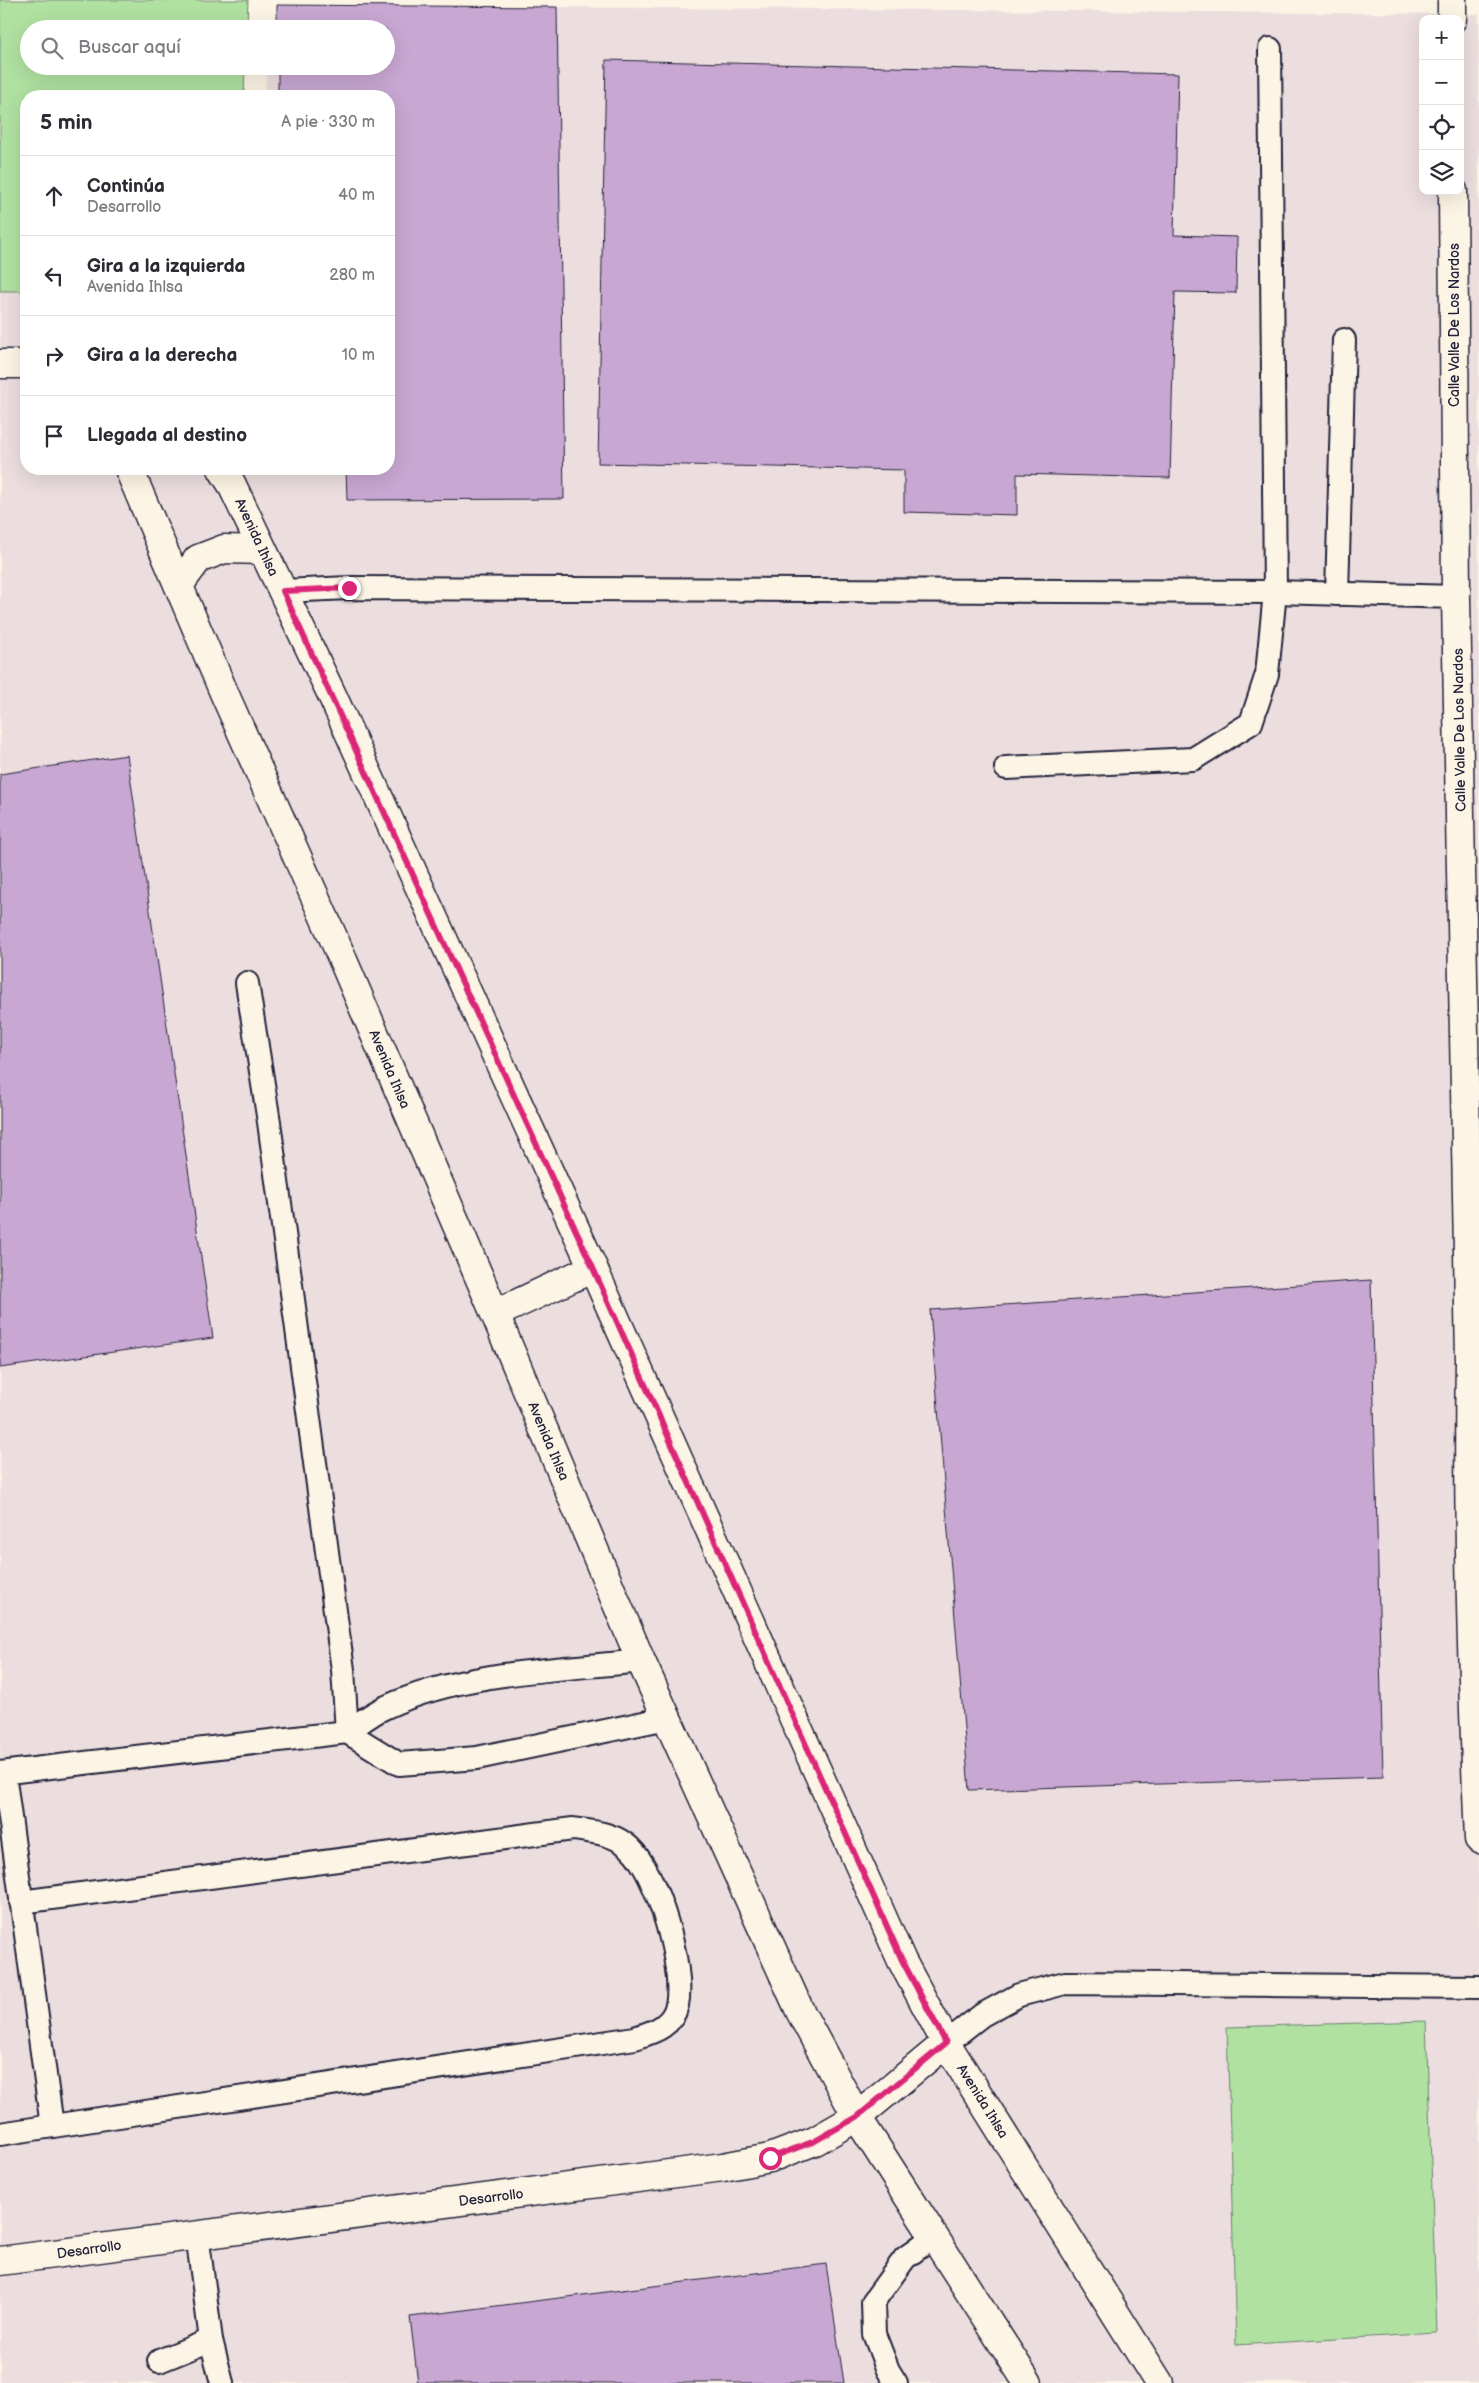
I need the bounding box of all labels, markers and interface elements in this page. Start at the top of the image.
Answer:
map controls [1419,15,1464,195]
button: + [1419,15,1464,60]
search box [20,20,395,75]
icon: search [38,34,66,62]
text: Buscar aquí [78,36,181,59]
button: − [1419,60,1464,105]
button: locate [1419,105,1464,150]
text: 5 min [40,110,93,135]
text: A pie · 330 m [281,113,375,132]
button: layers [1419,150,1464,195]
text: Continúa [87,175,165,198]
icon: ahead [40,182,68,210]
text: 40 m [338,186,375,205]
text: Desarrollo [87,198,161,217]
street label: Calle Valle De Los Nardos [1446,243,1463,407]
text: Gira a la izquierda [87,255,245,278]
icon: left [40,262,68,290]
text: 280 m [329,266,375,285]
text: Avenida Ihlsa [87,278,183,297]
icon: right [40,342,68,370]
text: Gira a la derecha [87,344,237,367]
text: 10 m [342,346,375,365]
icon: arrive [40,422,68,450]
text: Llegada al destino [87,424,247,447]
street label: Avenida Ihlsa [231,496,282,579]
route end [338,577,361,600]
street label: Calle Valle De Los Nardos [1450,648,1469,812]
street label: Avenida Ihlsa [365,1027,414,1111]
street label: Avenida Ihlsa [524,1399,573,1483]
street label: Avenida Ihlsa [953,2061,1012,2141]
route start [759,2147,782,2170]
street label: Desarrollo [458,2185,524,2210]
street label: Desarrollo [56,2237,123,2262]

